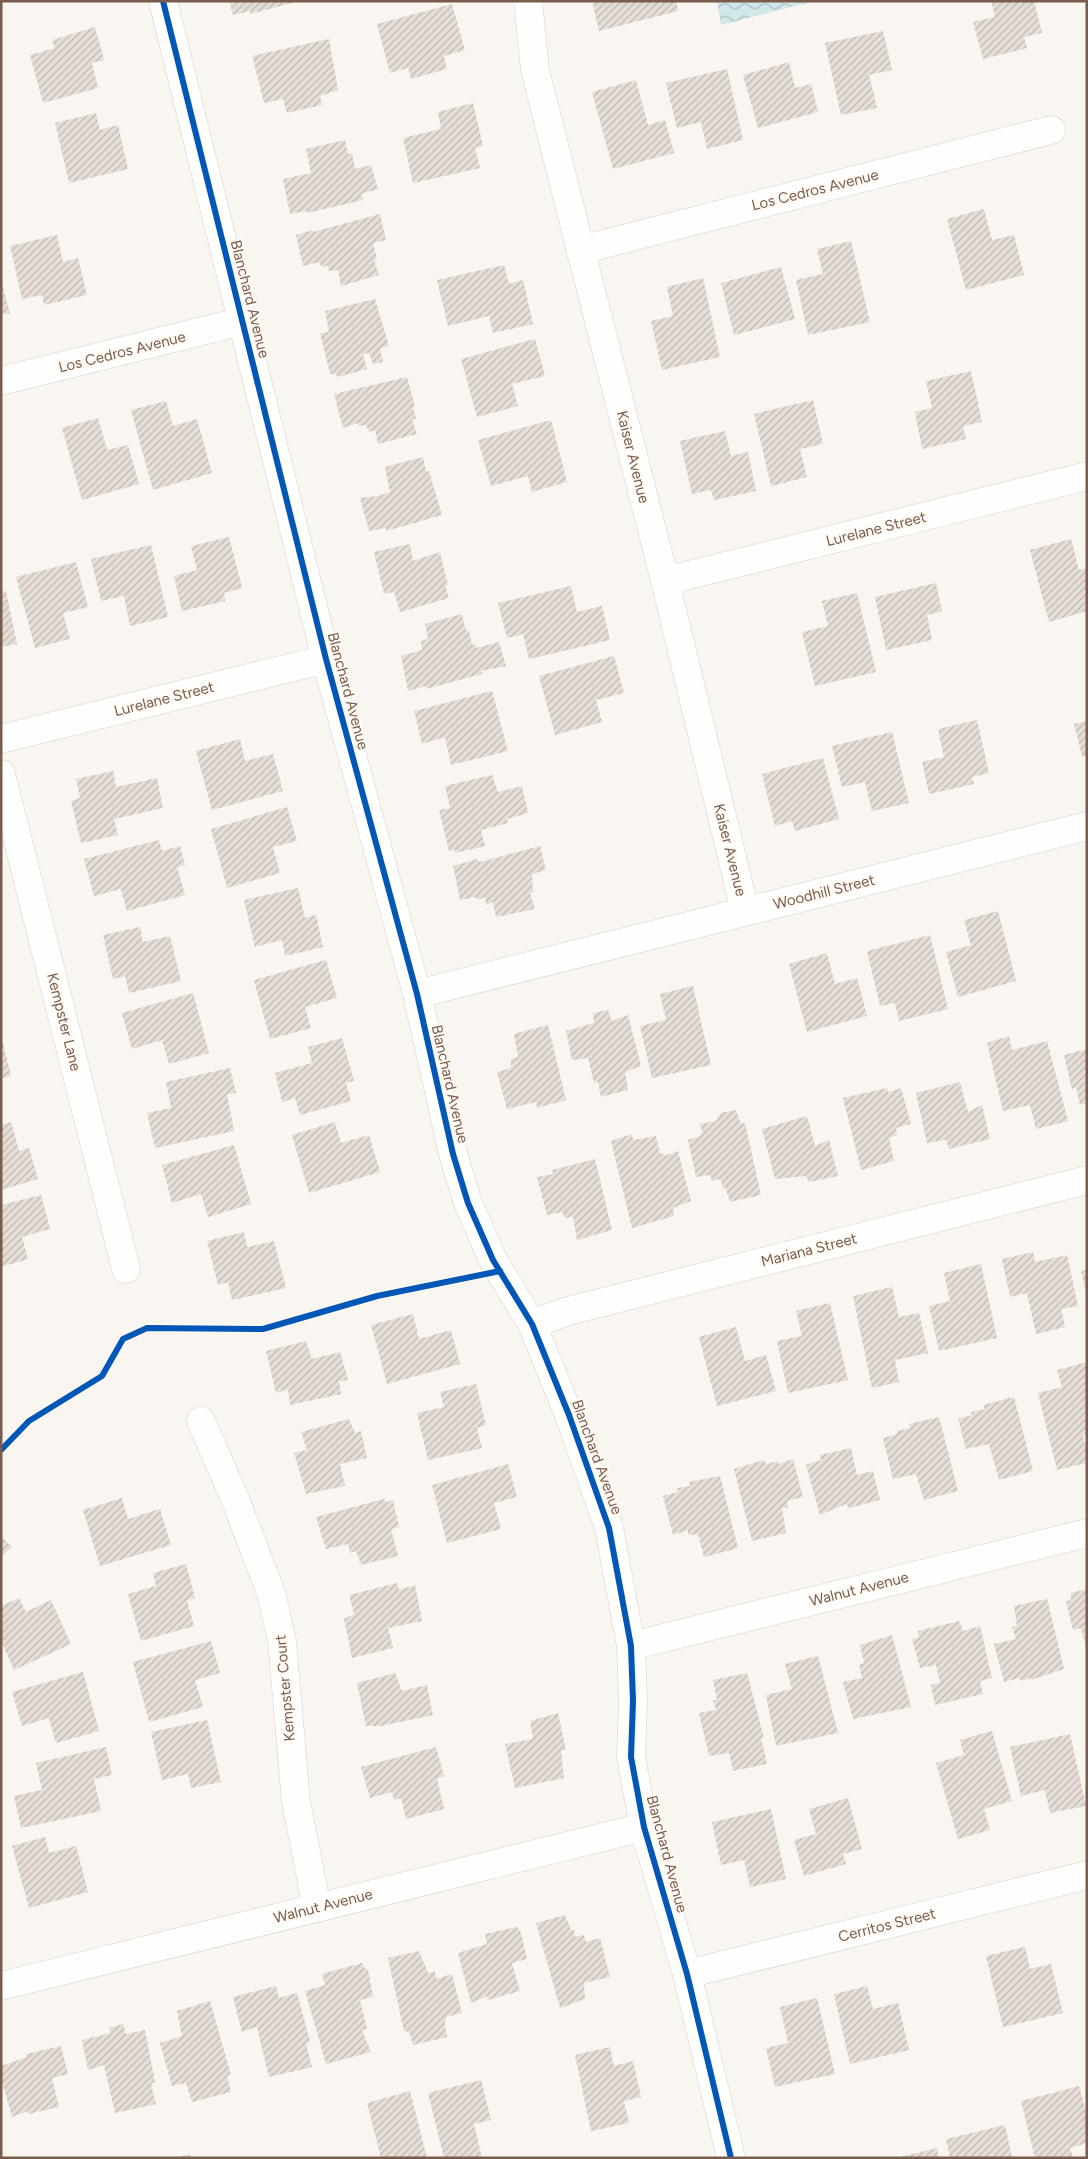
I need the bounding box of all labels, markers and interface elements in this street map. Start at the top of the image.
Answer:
street label: Los Cedros Avenue [750,166,880,214]
street label: Blanchard Avenue [227,238,273,360]
street label: Los Cedros Avenue [57,328,187,376]
street label: Kaiser Avenue [613,409,653,505]
street label: Lurelane Street [824,508,928,550]
street label: Blanchard Avenue [324,630,372,752]
street label: Lurelane Street [112,678,216,720]
street label: Kaiser Avenue [710,802,750,898]
street label: Woodhill Street [771,871,877,913]
street label: Kempster Lane [43,971,85,1073]
street label: Blanchard Avenue [428,1023,472,1145]
street label: Mariana Street [759,1229,859,1271]
street label: Blanchard Avenue [568,1397,626,1517]
street label: Walnut Avenue [808,1568,910,1610]
street label: Kempster Court [271,1634,299,1742]
street label: Blanchard Avenue [643,1793,691,1915]
street label: Walnut Avenue [272,1885,374,1927]
street label: Cerritos Street [836,1904,938,1946]

